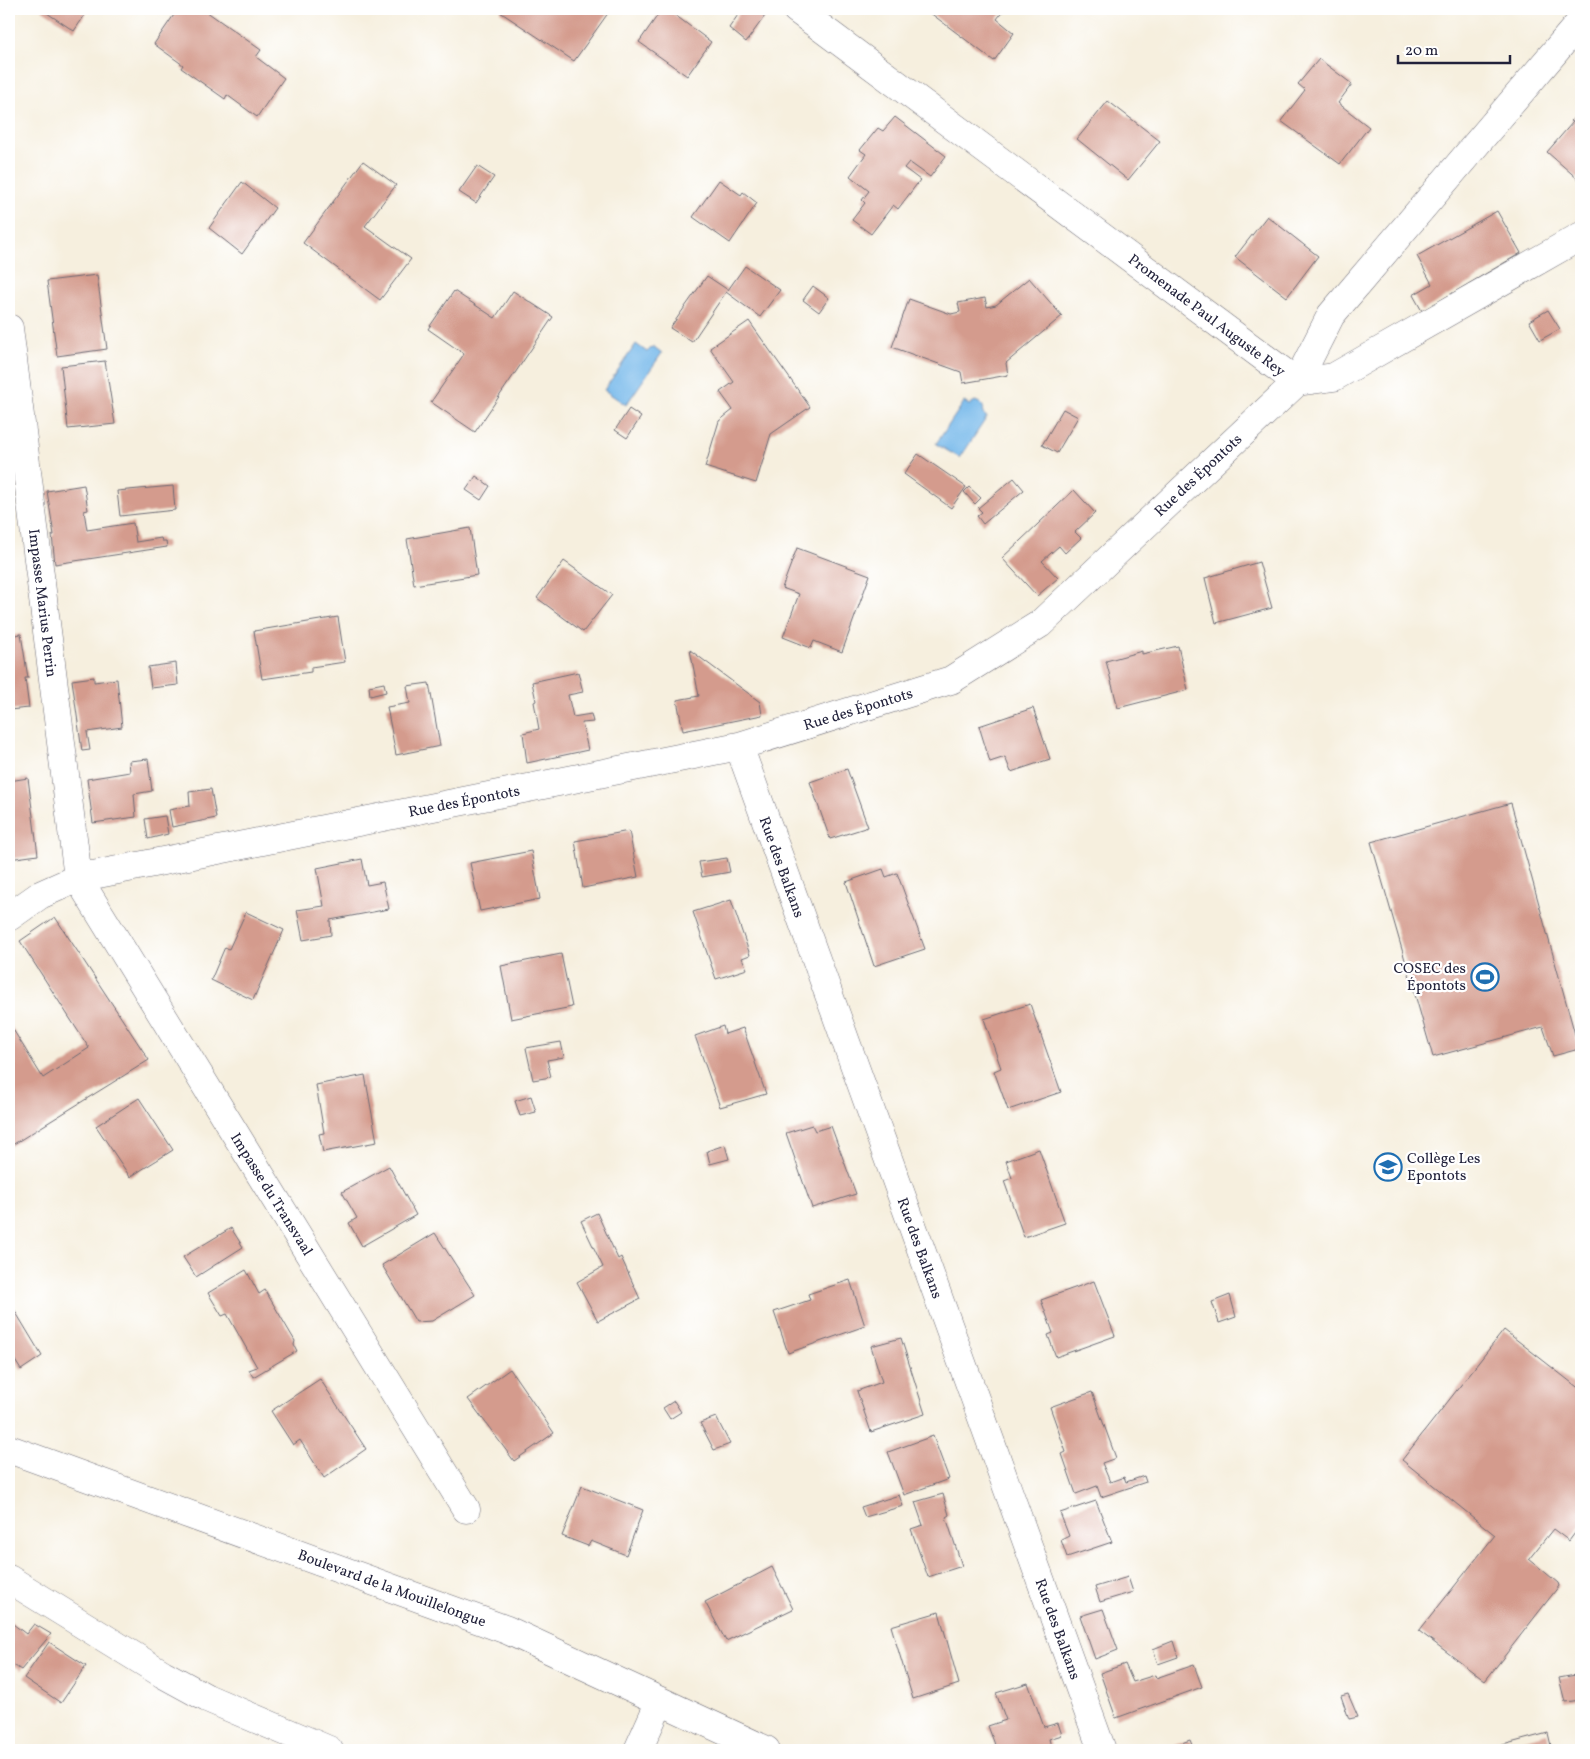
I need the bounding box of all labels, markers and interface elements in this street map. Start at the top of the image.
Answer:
scale bar [1398,32,1510,64]
text: 20 m [1405,41,1438,62]
street label: Promenade Paul Auguste Rey [1123,250,1289,382]
street label: Rue des Épontots [1150,430,1248,522]
street label: Impasse Marius Perrin [22,528,61,679]
street label: Rue des Épontots [801,684,916,737]
street label: Rue des Épontots [407,781,522,824]
street label: Rue des Balkans [753,814,809,921]
place label: COSEC des Épontots [1393,959,1466,997]
sports icon: COSEC des Épontots [1470,962,1500,992]
street label: Impasse du Transvaal [224,1129,317,1260]
place label: Collège Les Epontots [1407,1149,1480,1187]
school or university icon: Collège Les Epontots [1373,1152,1403,1182]
street label: Rue des Balkans [891,1195,947,1302]
street label: Boulevard de la Mouillelongue [294,1545,489,1633]
street label: Rue des Balkans [1029,1576,1085,1683]

